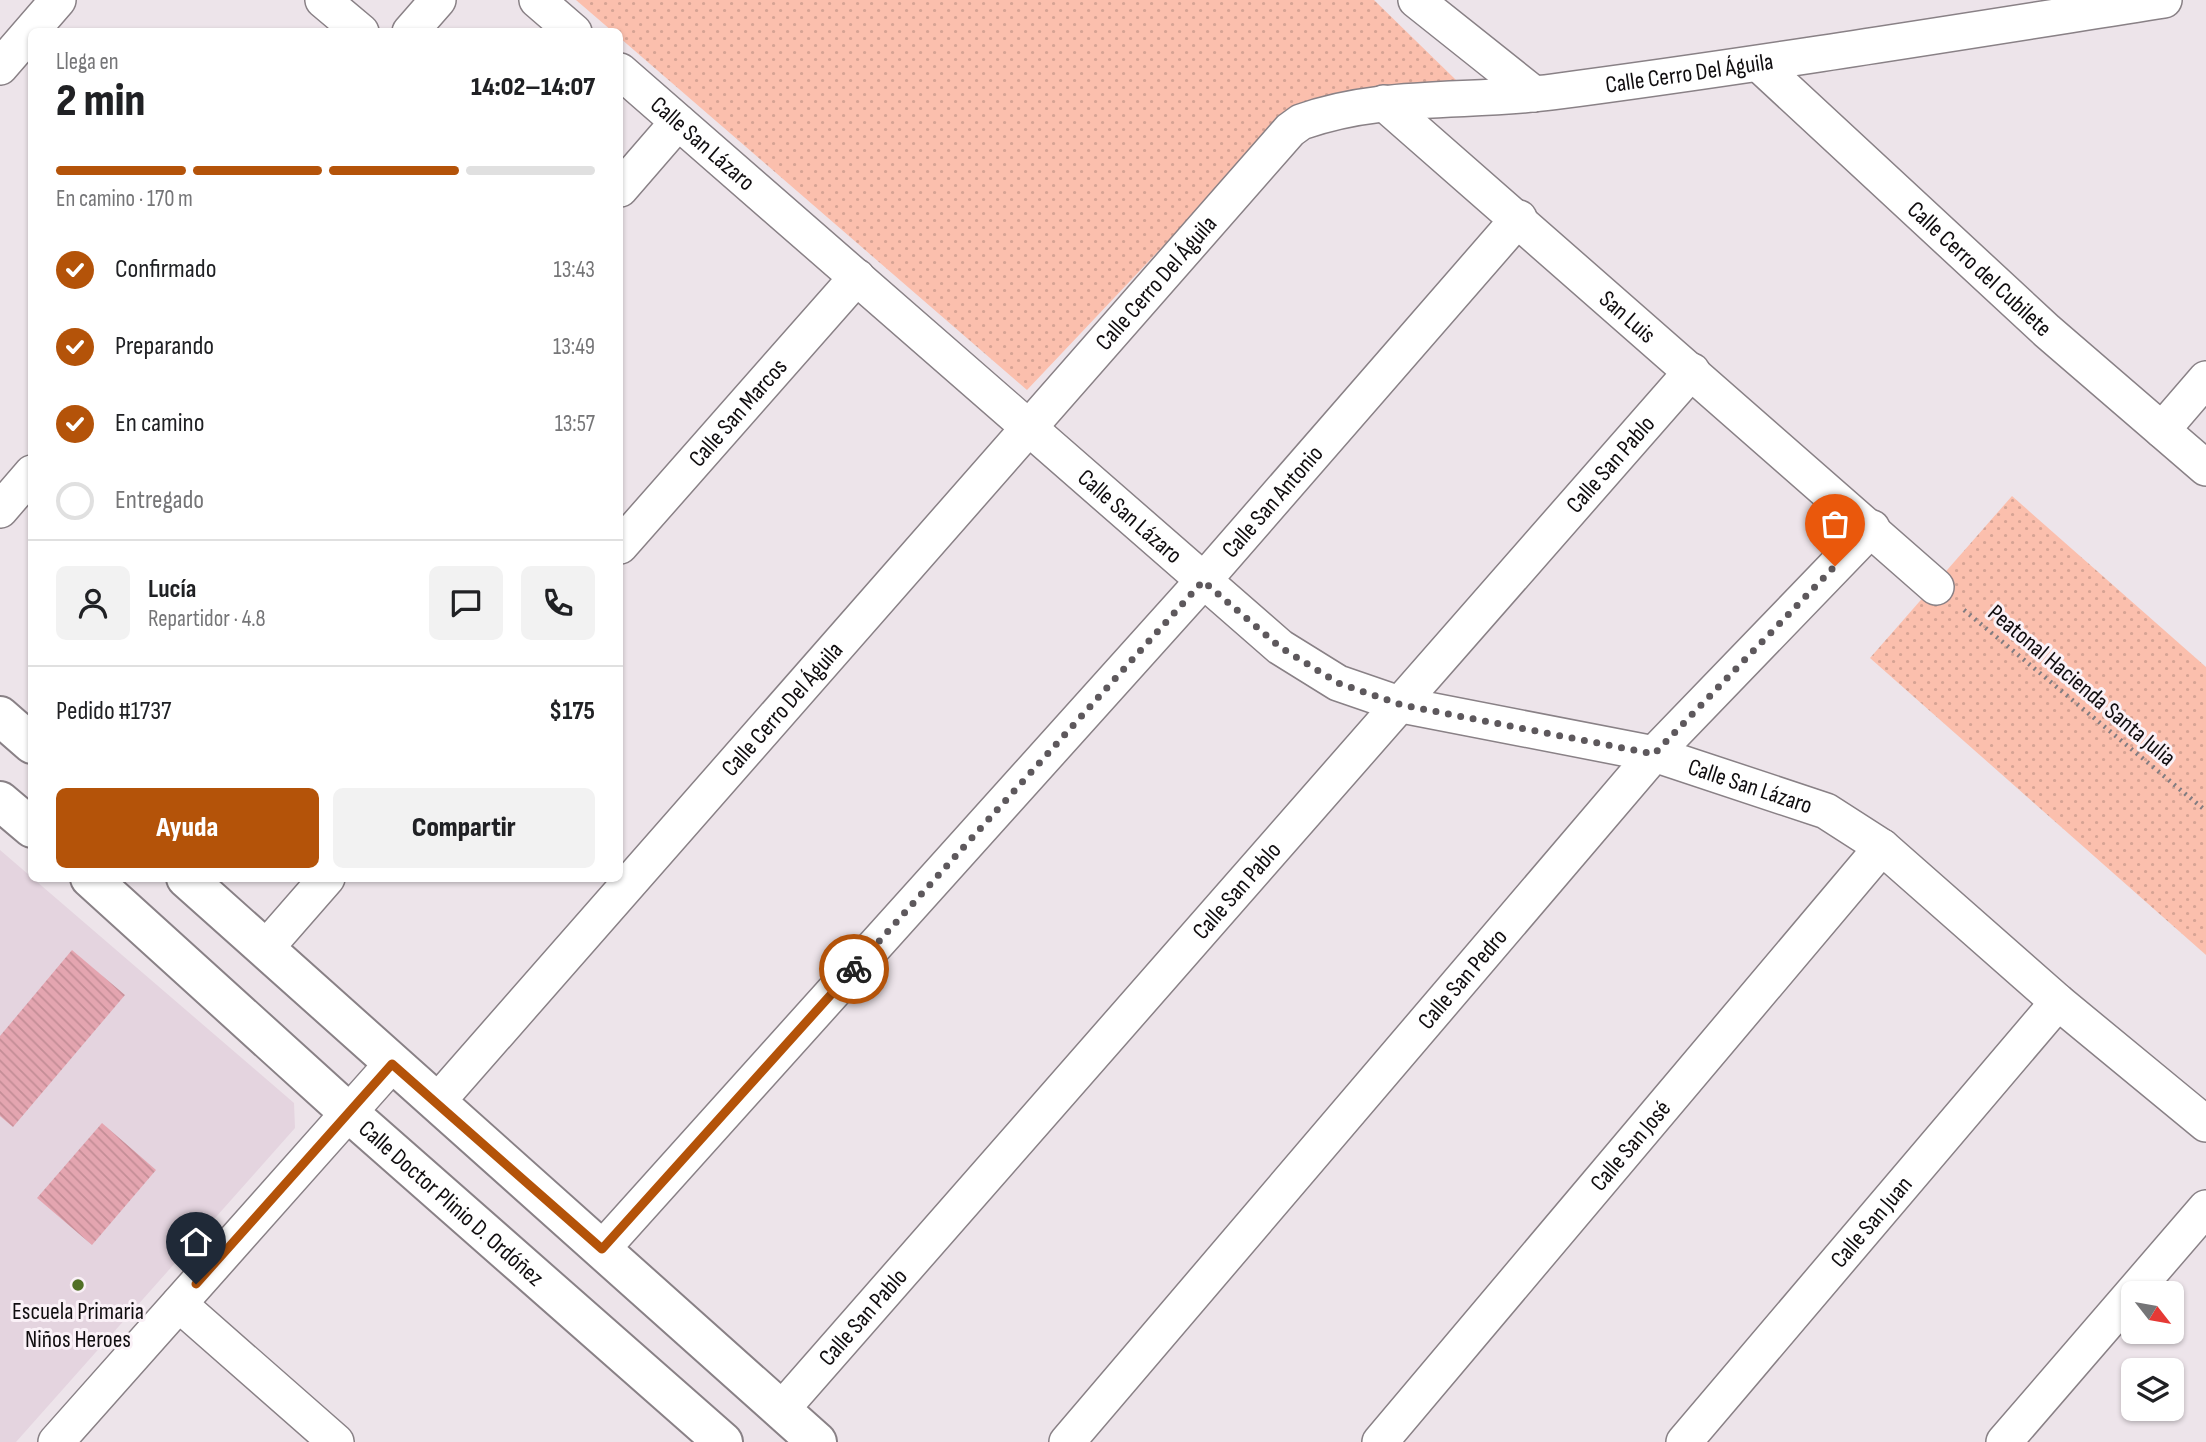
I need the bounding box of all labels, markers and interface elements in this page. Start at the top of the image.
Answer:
street label: Calle Cerro Del Águila [1604,47,1775,100]
text: Llega en [56,48,119,76]
text: 14:02–14:07 [471,72,595,103]
text: 2 min [56,74,145,129]
street label: Calle San Lázaro [644,90,761,197]
text: En camino · 170 m [56,185,193,213]
street label: Calle Cerro del Cubilete [1901,195,2057,343]
street label: Calle Cerro Del Águila [1090,210,1223,356]
icon: check [56,251,94,289]
text: Confirmado [115,254,216,285]
text: 13:43 [554,256,595,284]
street label: San Luis [1593,284,1662,350]
icon: check [56,328,94,366]
text: Preparando [115,331,214,362]
text: 13:49 [553,333,595,361]
street label: Calle San Marcos [683,353,793,473]
icon: check [56,405,94,443]
text: En camino [115,408,205,439]
text: 13:57 [555,410,595,438]
street label: Calle San Pablo [1560,410,1661,519]
street label: Calle San Antonio [1216,440,1329,564]
street label: Calle San Lázaro [1072,463,1188,570]
text: Entregado [115,485,204,516]
pin [1805,494,1865,566]
icon: bag [1816,505,1854,543]
button: person [56,566,130,640]
button: chat [429,566,503,640]
button: phone [521,566,595,640]
text: Lucía [148,574,196,605]
street label: Peatonal Hacienda Santa Julia [1982,598,2181,772]
text: Repartidor · 4.8 [148,605,266,633]
street label: Calle Cerro Del Águila [716,636,849,782]
text: Pedido #1737 [56,696,171,727]
text: $175 [549,696,595,727]
street label: Calle San Lázaro [1684,752,1816,820]
button: Ayuda [56,788,319,868]
button: Compartir [333,788,595,868]
street label: Calle San Pablo [1186,836,1287,945]
street label: Calle San Pedro [1412,923,1514,1035]
courier [819,934,889,1004]
icon: bike [835,950,873,988]
street label: Calle San José [1584,1094,1677,1197]
street label: Calle Doctor Plinio D. Ordóñez [353,1114,550,1293]
street label: Calle San Juan [1825,1170,1919,1274]
pin [166,1212,226,1284]
icon: home [177,1223,215,1261]
street label: Calle San Pablo [813,1262,914,1372]
marker: Escuela Primaria Niños Heroes [70,1277,86,1293]
north arrow [2121,1281,2184,1344]
map controls [2121,1281,2184,1421]
place label: Escuela Primaria Niños Heroes [12,1297,144,1354]
button: layers [2121,1358,2184,1421]

